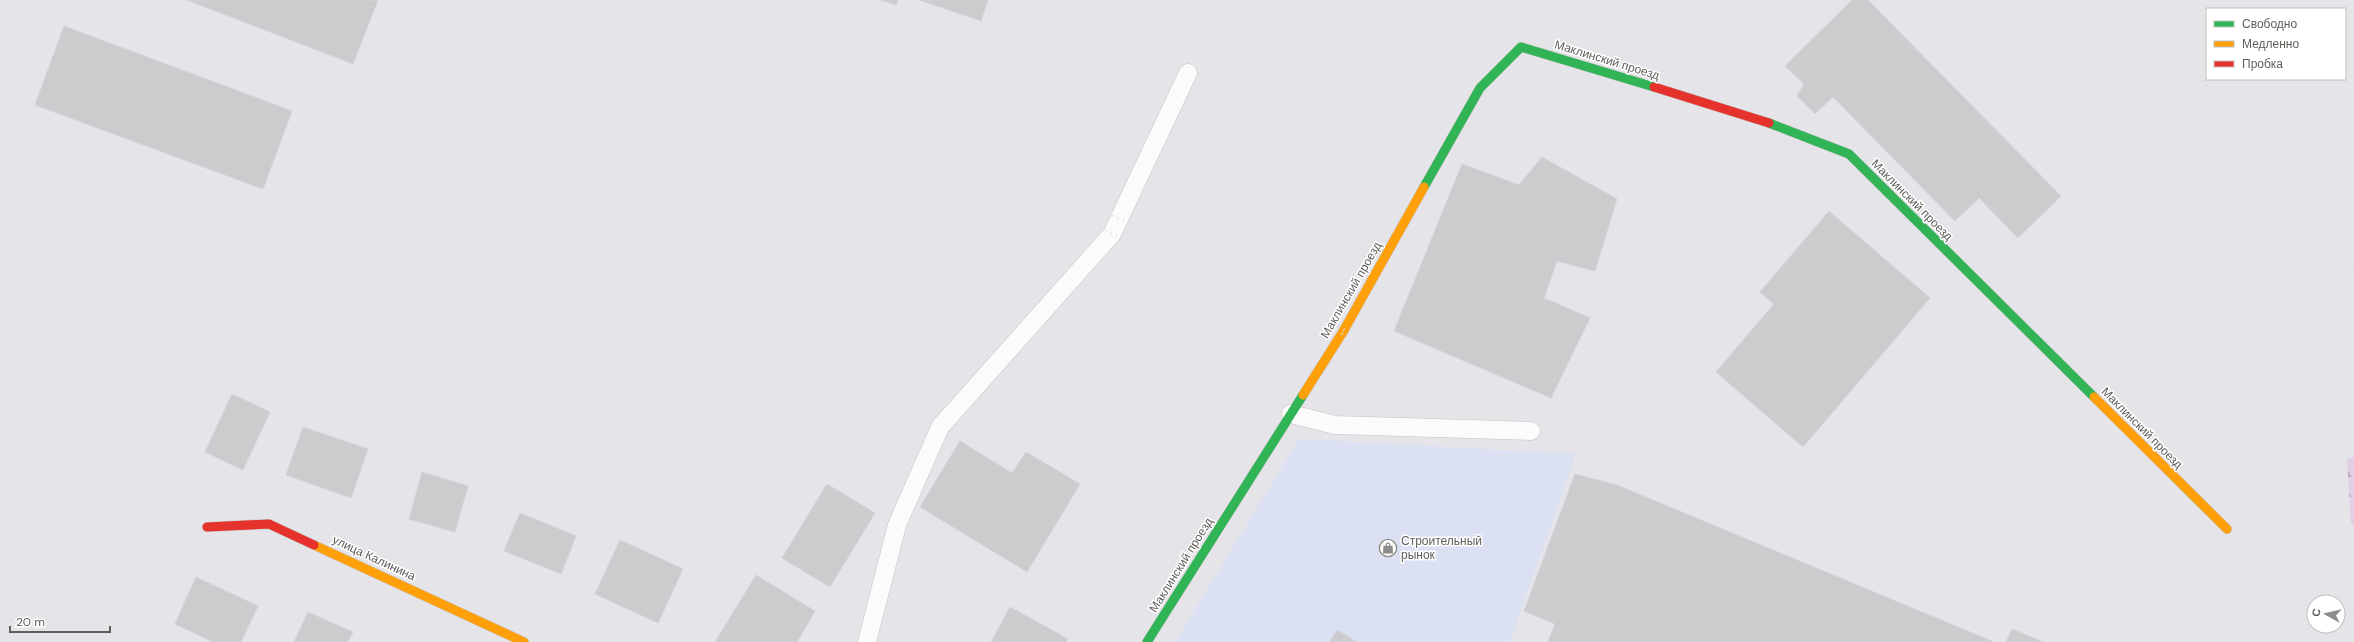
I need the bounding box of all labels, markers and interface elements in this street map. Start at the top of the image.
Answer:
legend [2206,8,2346,80]
text: Свободно [2242,16,2297,32]
street label: Маклинский проезд [1553,36,1661,84]
text: Медленно [2242,36,2299,52]
text: Пробка [2242,56,2283,72]
street label: Маклинский проезд [1868,156,1956,244]
street label: Маклинский проезд [1317,239,1385,341]
street label: Маклинский проезд [2098,384,2186,472]
street label: Маклинский проезд [1145,515,1217,615]
street label: улица Калинина [330,532,419,584]
place label: Строительный рынок [1401,533,1482,563]
shop icon: Строительный рынок [1378,538,1398,558]
north arrow [2306,594,2346,634]
scale bar [10,608,110,634]
text: С [2309,608,2324,618]
text: 20 m [16,614,45,630]

